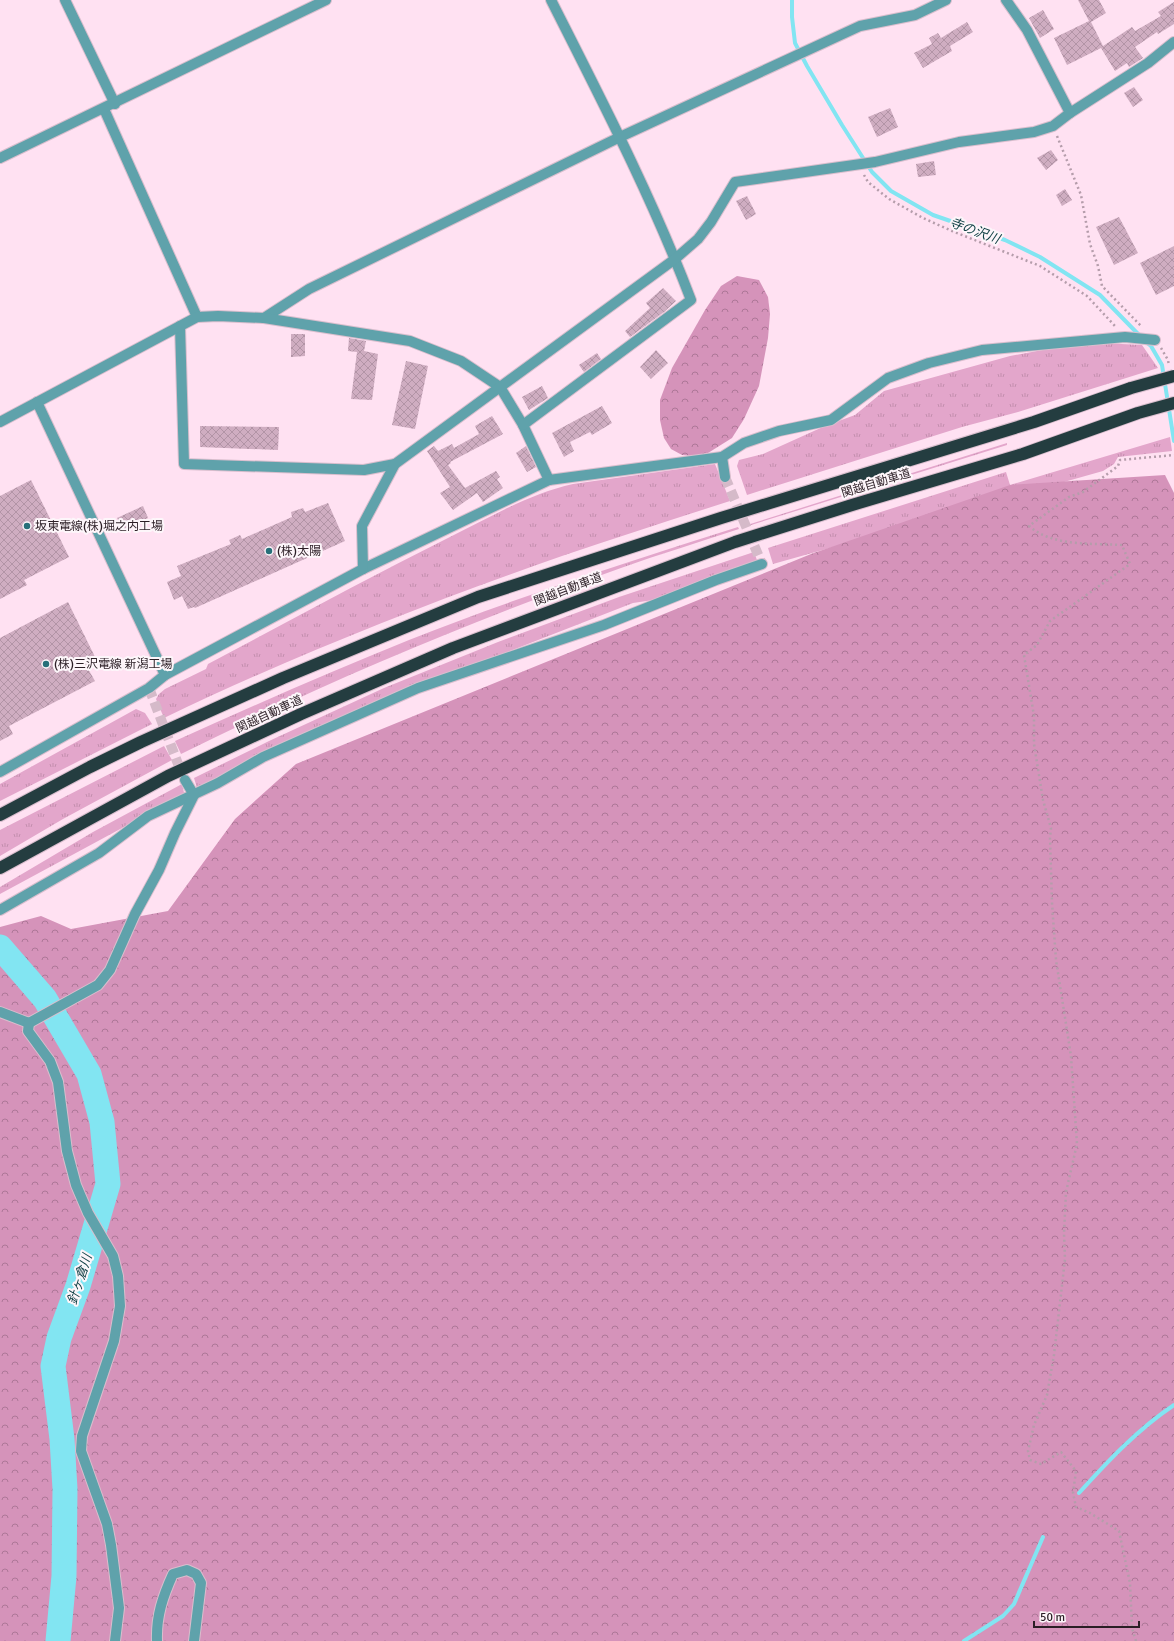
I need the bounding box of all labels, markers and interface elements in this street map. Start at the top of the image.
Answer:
water label: 寺の沢川 [947,215,1004,248]
street label: 関越自動車道 [840,466,913,501]
place label: 坂東電線(株)堀之内工場 [35,519,163,534]
marker: 坂東電線(株)堀之内工場 [22,521,32,531]
place label: (株)太陽 [277,544,321,559]
marker: (株)太陽 [264,546,274,556]
street label: 関越自動車道 [532,570,604,609]
place label: (株)三沢電線 新潟工場 [54,657,173,672]
marker: (株)三沢電線 新潟工場 [41,659,51,669]
street label: 関越自動車道 [233,692,305,736]
water label: 針ヶ倉川 [64,1250,96,1307]
scale bar [1034,1603,1139,1629]
text: 50 m [1040,1610,1065,1625]

